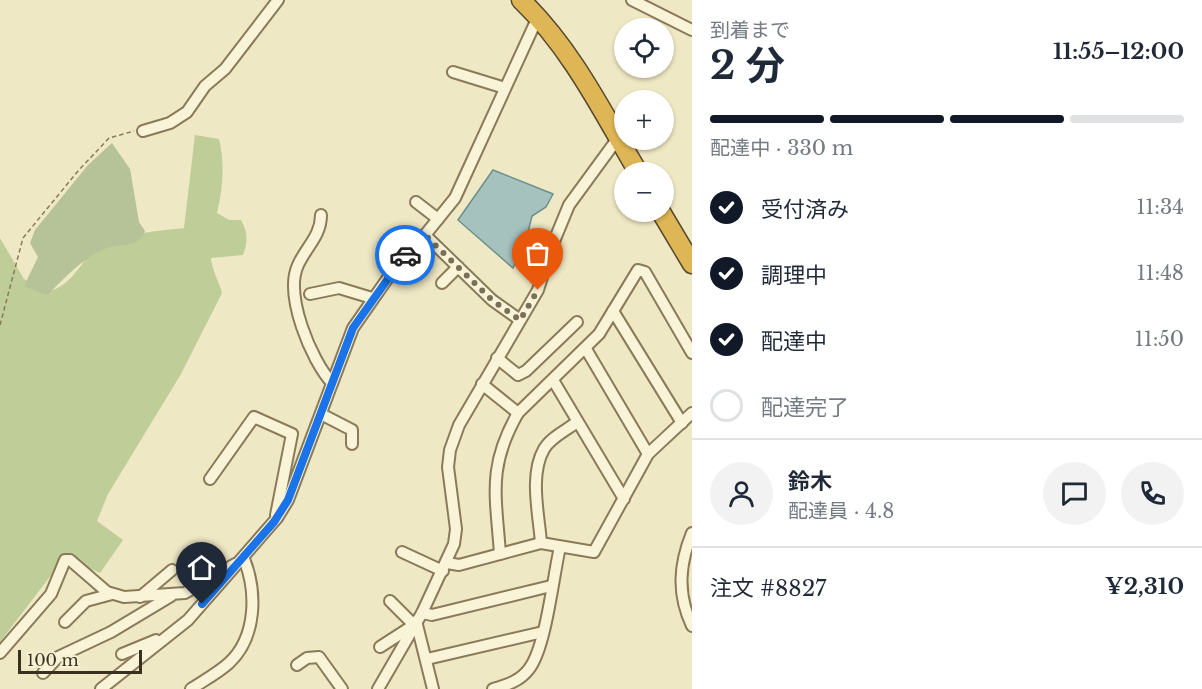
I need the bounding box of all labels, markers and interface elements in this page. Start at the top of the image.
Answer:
map controls [614,18,674,222]
button: locate [614,18,674,78]
text: 到着まで [710,18,790,42]
text: 11:55–12:00 [1053,38,1184,65]
text: 2 分 [710,41,785,90]
button: + [614,90,674,150]
text: 配達中 · 330 m [710,136,853,160]
button: − [614,162,674,222]
icon: check [710,191,743,224]
text: 11:34 [1136,195,1184,219]
text: 受付済み [761,196,849,223]
courier [375,225,435,285]
pin [512,228,563,290]
icon: bag [521,237,554,270]
icon: car [389,239,422,272]
icon: check [710,257,743,290]
text: 11:48 [1137,261,1184,285]
text: 調理中 [761,262,827,289]
icon: check [710,323,743,356]
text: 11:50 [1135,327,1184,351]
text: 配達中 [761,328,827,355]
text: 配達完了 [761,394,849,421]
button: person [710,462,773,525]
button: chat [1043,462,1106,525]
button: phone [1121,462,1184,525]
text: 鈴木 [788,468,832,495]
text: 配達員 · 4.8 [788,499,894,523]
pin [176,542,227,604]
icon: home [185,551,218,584]
text: ¥2,310 [1105,573,1184,600]
text: 注文 #8827 [710,575,826,602]
scale bar [18,647,142,674]
text: 100 m [27,650,79,670]

